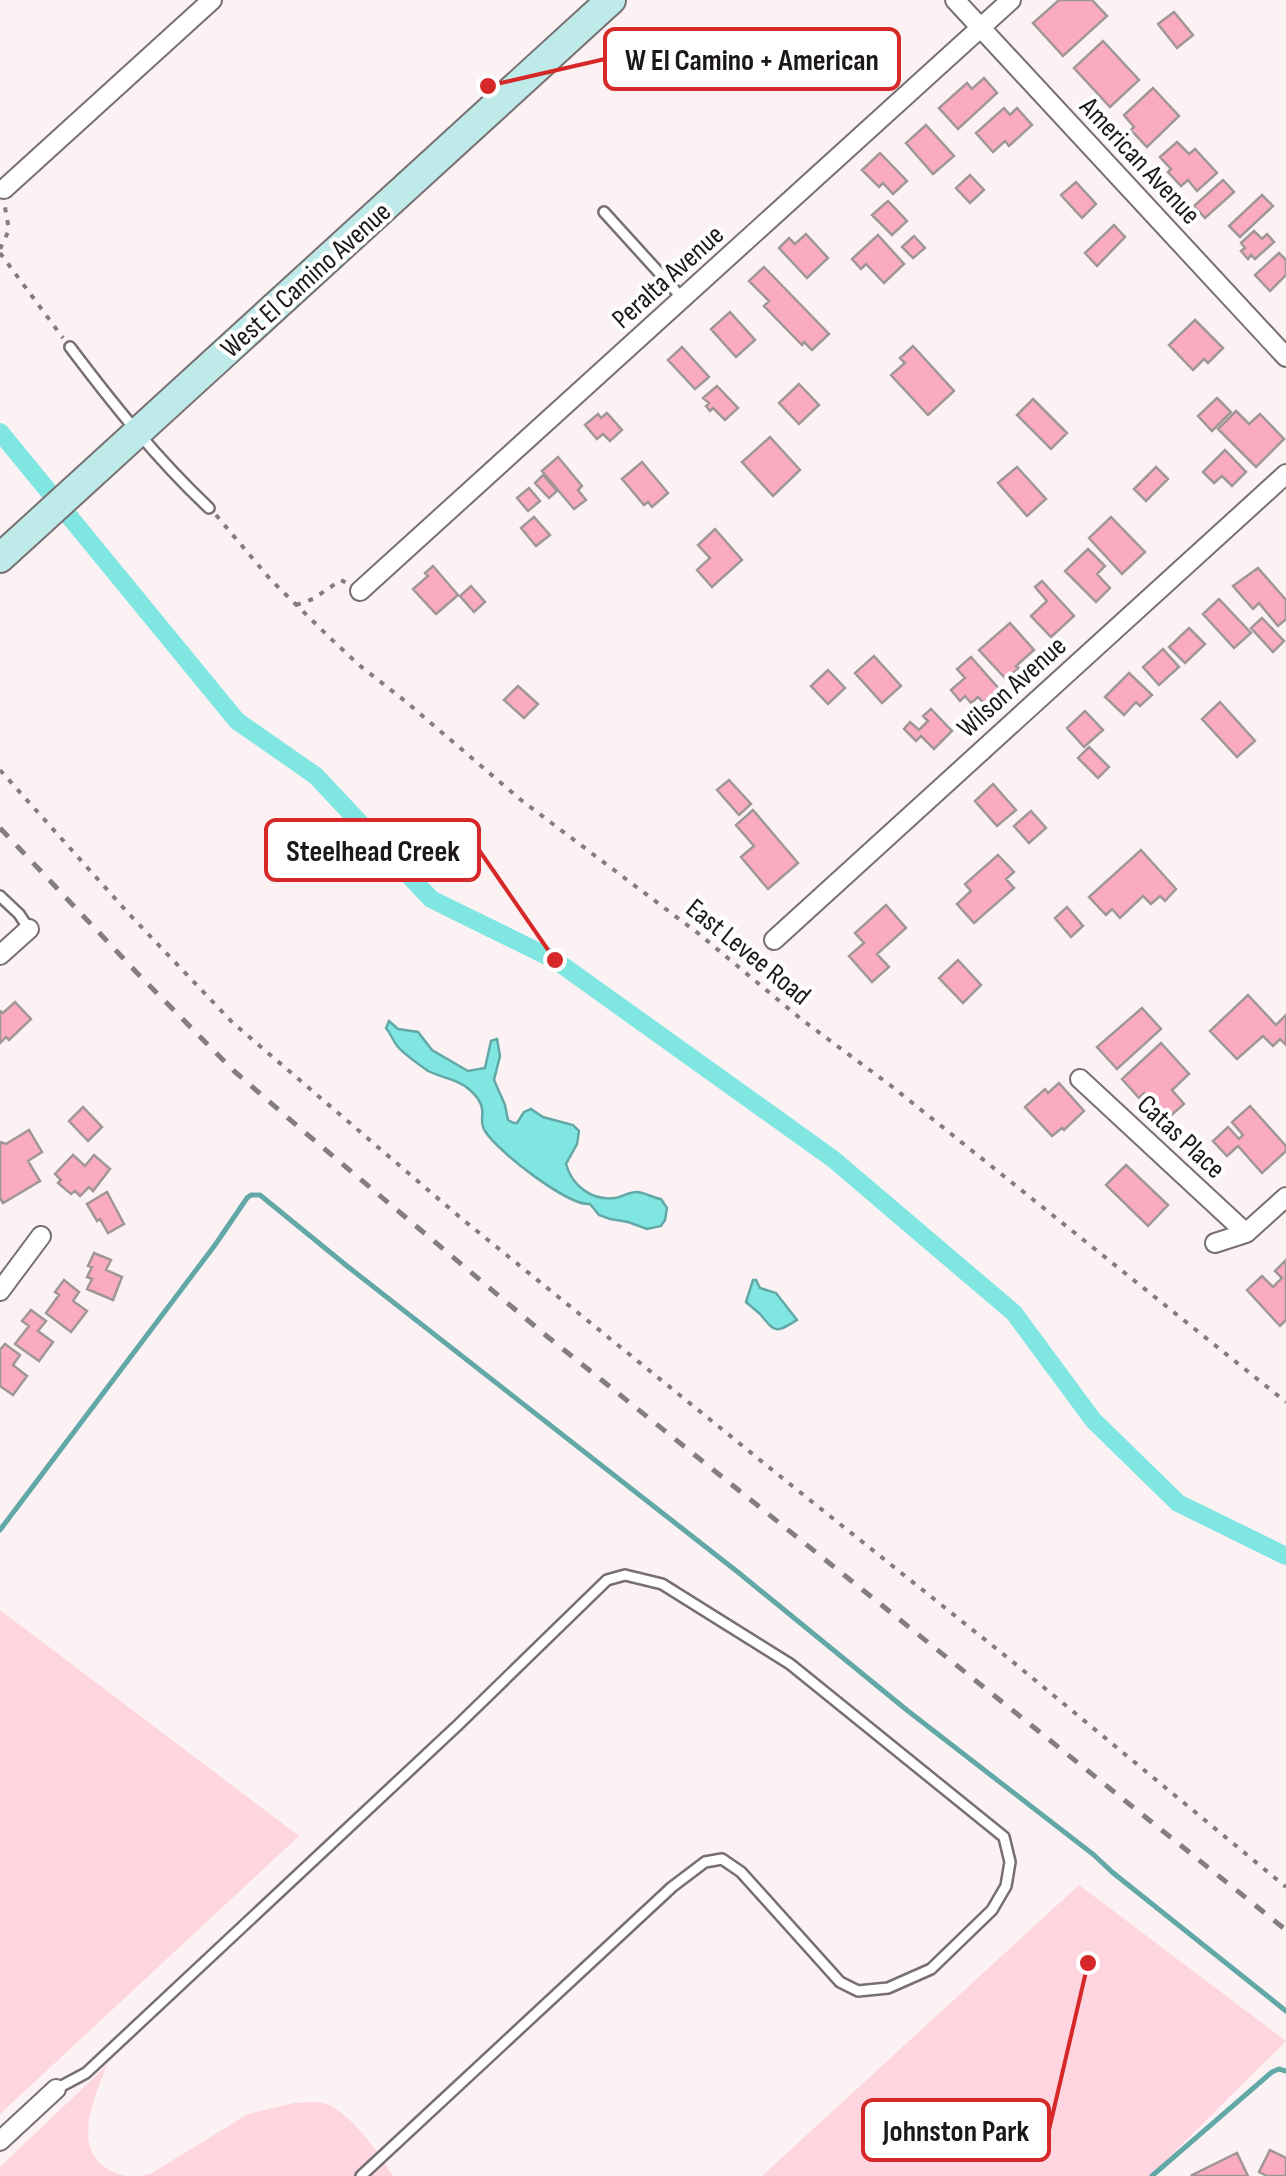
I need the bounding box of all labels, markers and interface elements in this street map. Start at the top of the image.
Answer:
callout: W El Camino + American [605,29,899,89]
text: W El Camino + American [625,43,879,79]
street label: American Avenue [1072,90,1207,231]
street label: West El Camino Avenue [214,195,398,365]
street label: Peralta Avenue [605,218,731,336]
street label: Wilson Avenue [951,630,1073,745]
callout: Steelhead Creek [266,820,479,880]
text: Steelhead Creek [286,834,460,870]
street label: East Levee Road [679,892,817,1012]
street label: Catas Place [1130,1088,1232,1186]
callout: Johnston Park [863,2100,1049,2160]
text: Johnston Park [882,2114,1029,2150]

